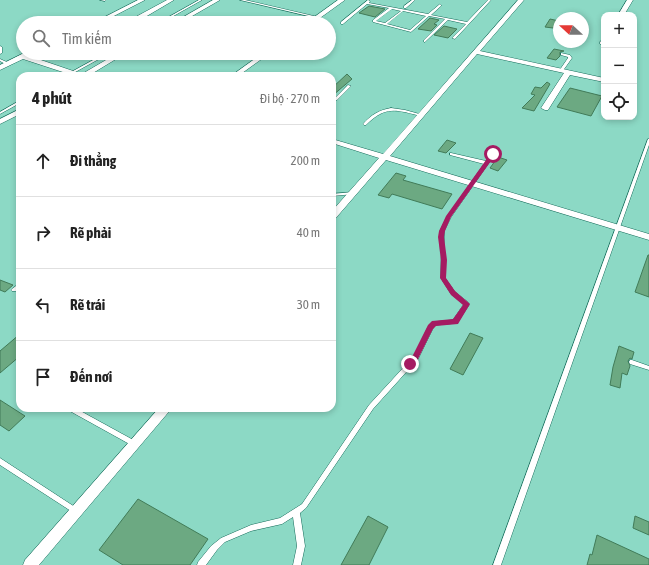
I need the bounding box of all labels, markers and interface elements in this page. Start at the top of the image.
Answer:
north arrow [553,12,589,48]
map controls [601,12,637,120]
button: + [601,12,637,48]
search box [16,16,336,60]
icon: search [30,27,52,49]
text: Tìm kiếm [62,30,112,47]
button: − [601,48,637,84]
button: locate [601,84,637,120]
text: 4 phút [32,88,72,108]
text: Đi bộ · 270 m [260,91,320,106]
route start [484,145,502,163]
icon: ahead [32,150,54,172]
text: Đi thẳng [70,152,116,169]
text: 200 m [291,153,320,168]
icon: right [32,222,54,244]
text: Rẽ phải [70,224,111,241]
text: 40 m [297,225,320,240]
icon: left [32,294,54,316]
text: Rẽ trái [70,296,105,313]
text: 30 m [297,297,320,312]
route end [401,355,419,373]
icon: arrive [32,366,54,388]
text: Đến nơi [70,368,112,385]

